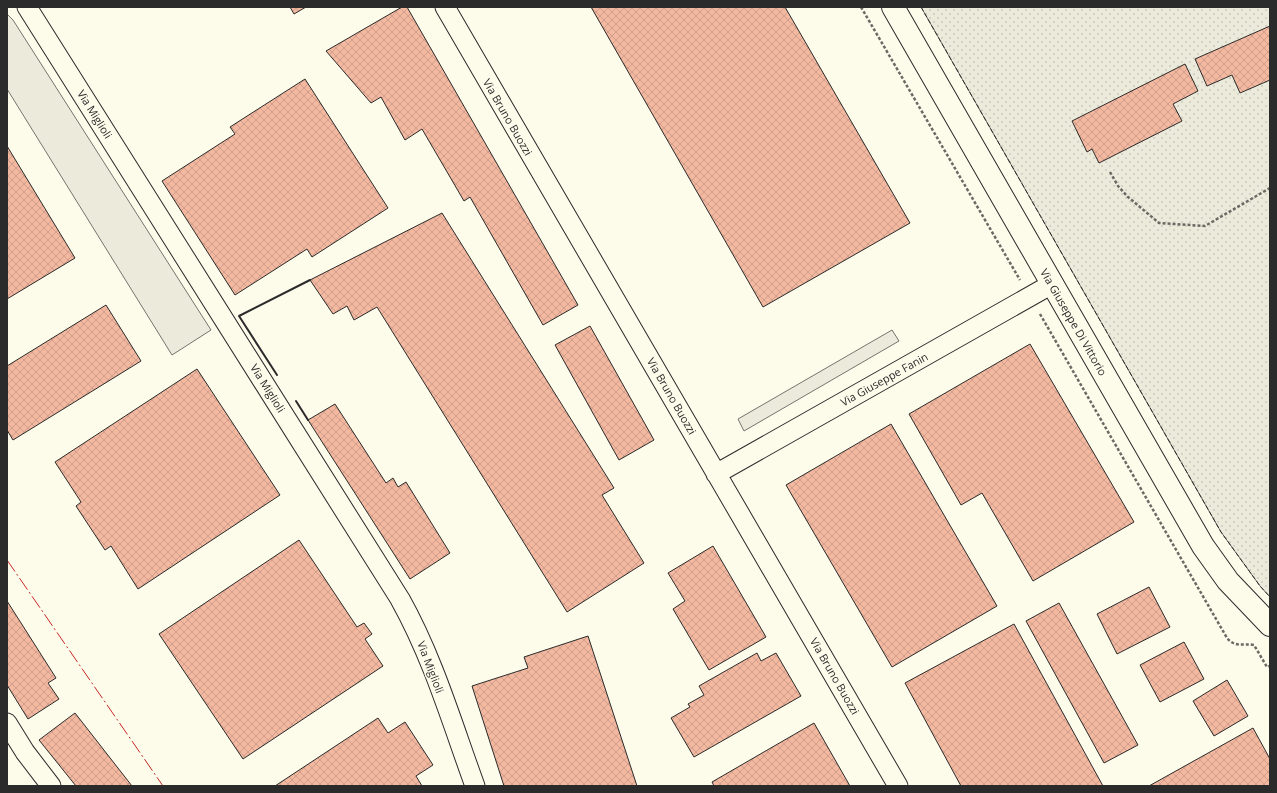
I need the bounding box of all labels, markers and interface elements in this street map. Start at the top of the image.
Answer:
street label: Via Bruno Buozzi [480,76,536,158]
street label: Via Miglioli [74,87,116,141]
street label: Via Giuseppe Di Vittorio [1037,266,1111,378]
street label: Via Giuseppe Fanin [838,349,930,409]
street label: Via Bruno Buozzi [644,355,700,437]
street label: Via Miglioli [247,361,289,415]
street label: Via Bruno Buozzi [807,635,863,717]
street label: Via Miglioli [414,639,448,695]

